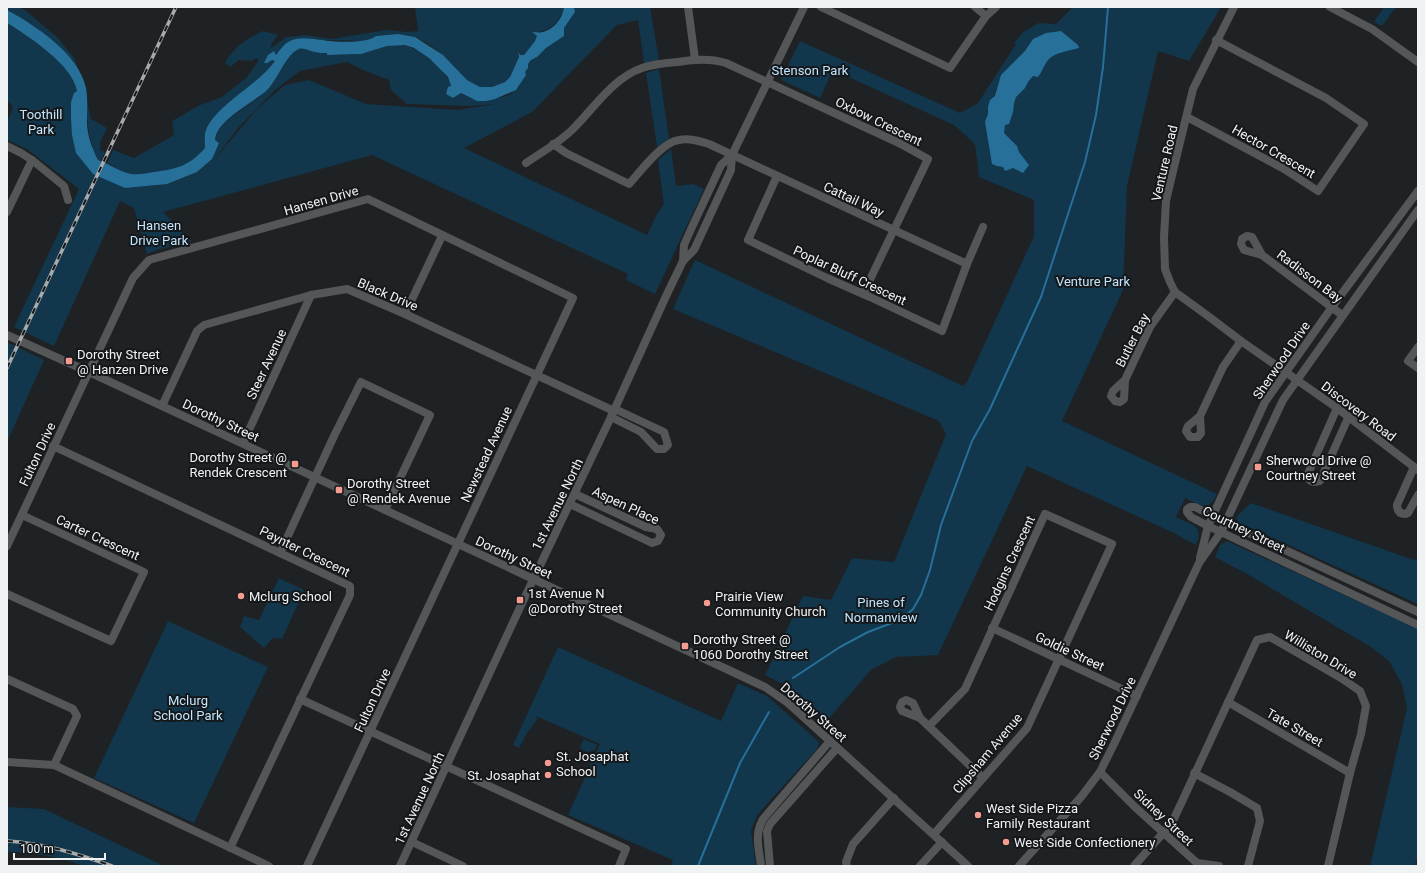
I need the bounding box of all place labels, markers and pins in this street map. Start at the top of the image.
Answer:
place label: Dorothy Street @ Hanzen Drive [77,347,168,377]
marker: Dorothy Street @ Hanzen Drive [64,356,74,366]
place label: Dorothy Street @ Rendek Crescent [189,450,287,480]
place label: Sherwood Drive @ Courtney Street [1266,453,1372,483]
marker: Dorothy Street @ Rendek Crescent [290,459,300,469]
marker: Sherwood Drive @ Courtney Street [1253,462,1263,472]
place label: Dorothy Street @ Rendek Avenue [347,476,451,506]
marker: Dorothy Street @ Rendek Avenue [334,485,344,495]
place label: 1st Avenue N @Dorothy Street [528,586,622,616]
place label: Mclurg School [249,589,332,604]
place label: Prairie View Community Church [715,589,826,619]
marker: Mclurg School [236,591,246,601]
marker: 1st Avenue N @Dorothy Street [515,595,525,605]
marker: Prairie View Community Church [702,598,712,608]
place label: Dorothy Street @ 1060 Dorothy Street [693,632,808,662]
marker: Dorothy Street @ 1060 Dorothy Street [680,641,690,651]
place label: St. Josaphat School [556,749,629,779]
marker: St. Josaphat School [543,758,553,768]
place label: St. Josaphat [467,768,540,783]
marker: St. Josaphat [543,770,553,780]
place label: West Side Pizza Family Restaurant [986,801,1090,831]
marker: West Side Pizza Family Restaurant [973,810,983,820]
place label: West Side Confectionery [1014,835,1155,850]
marker: West Side Confectionery [1001,837,1011,847]

